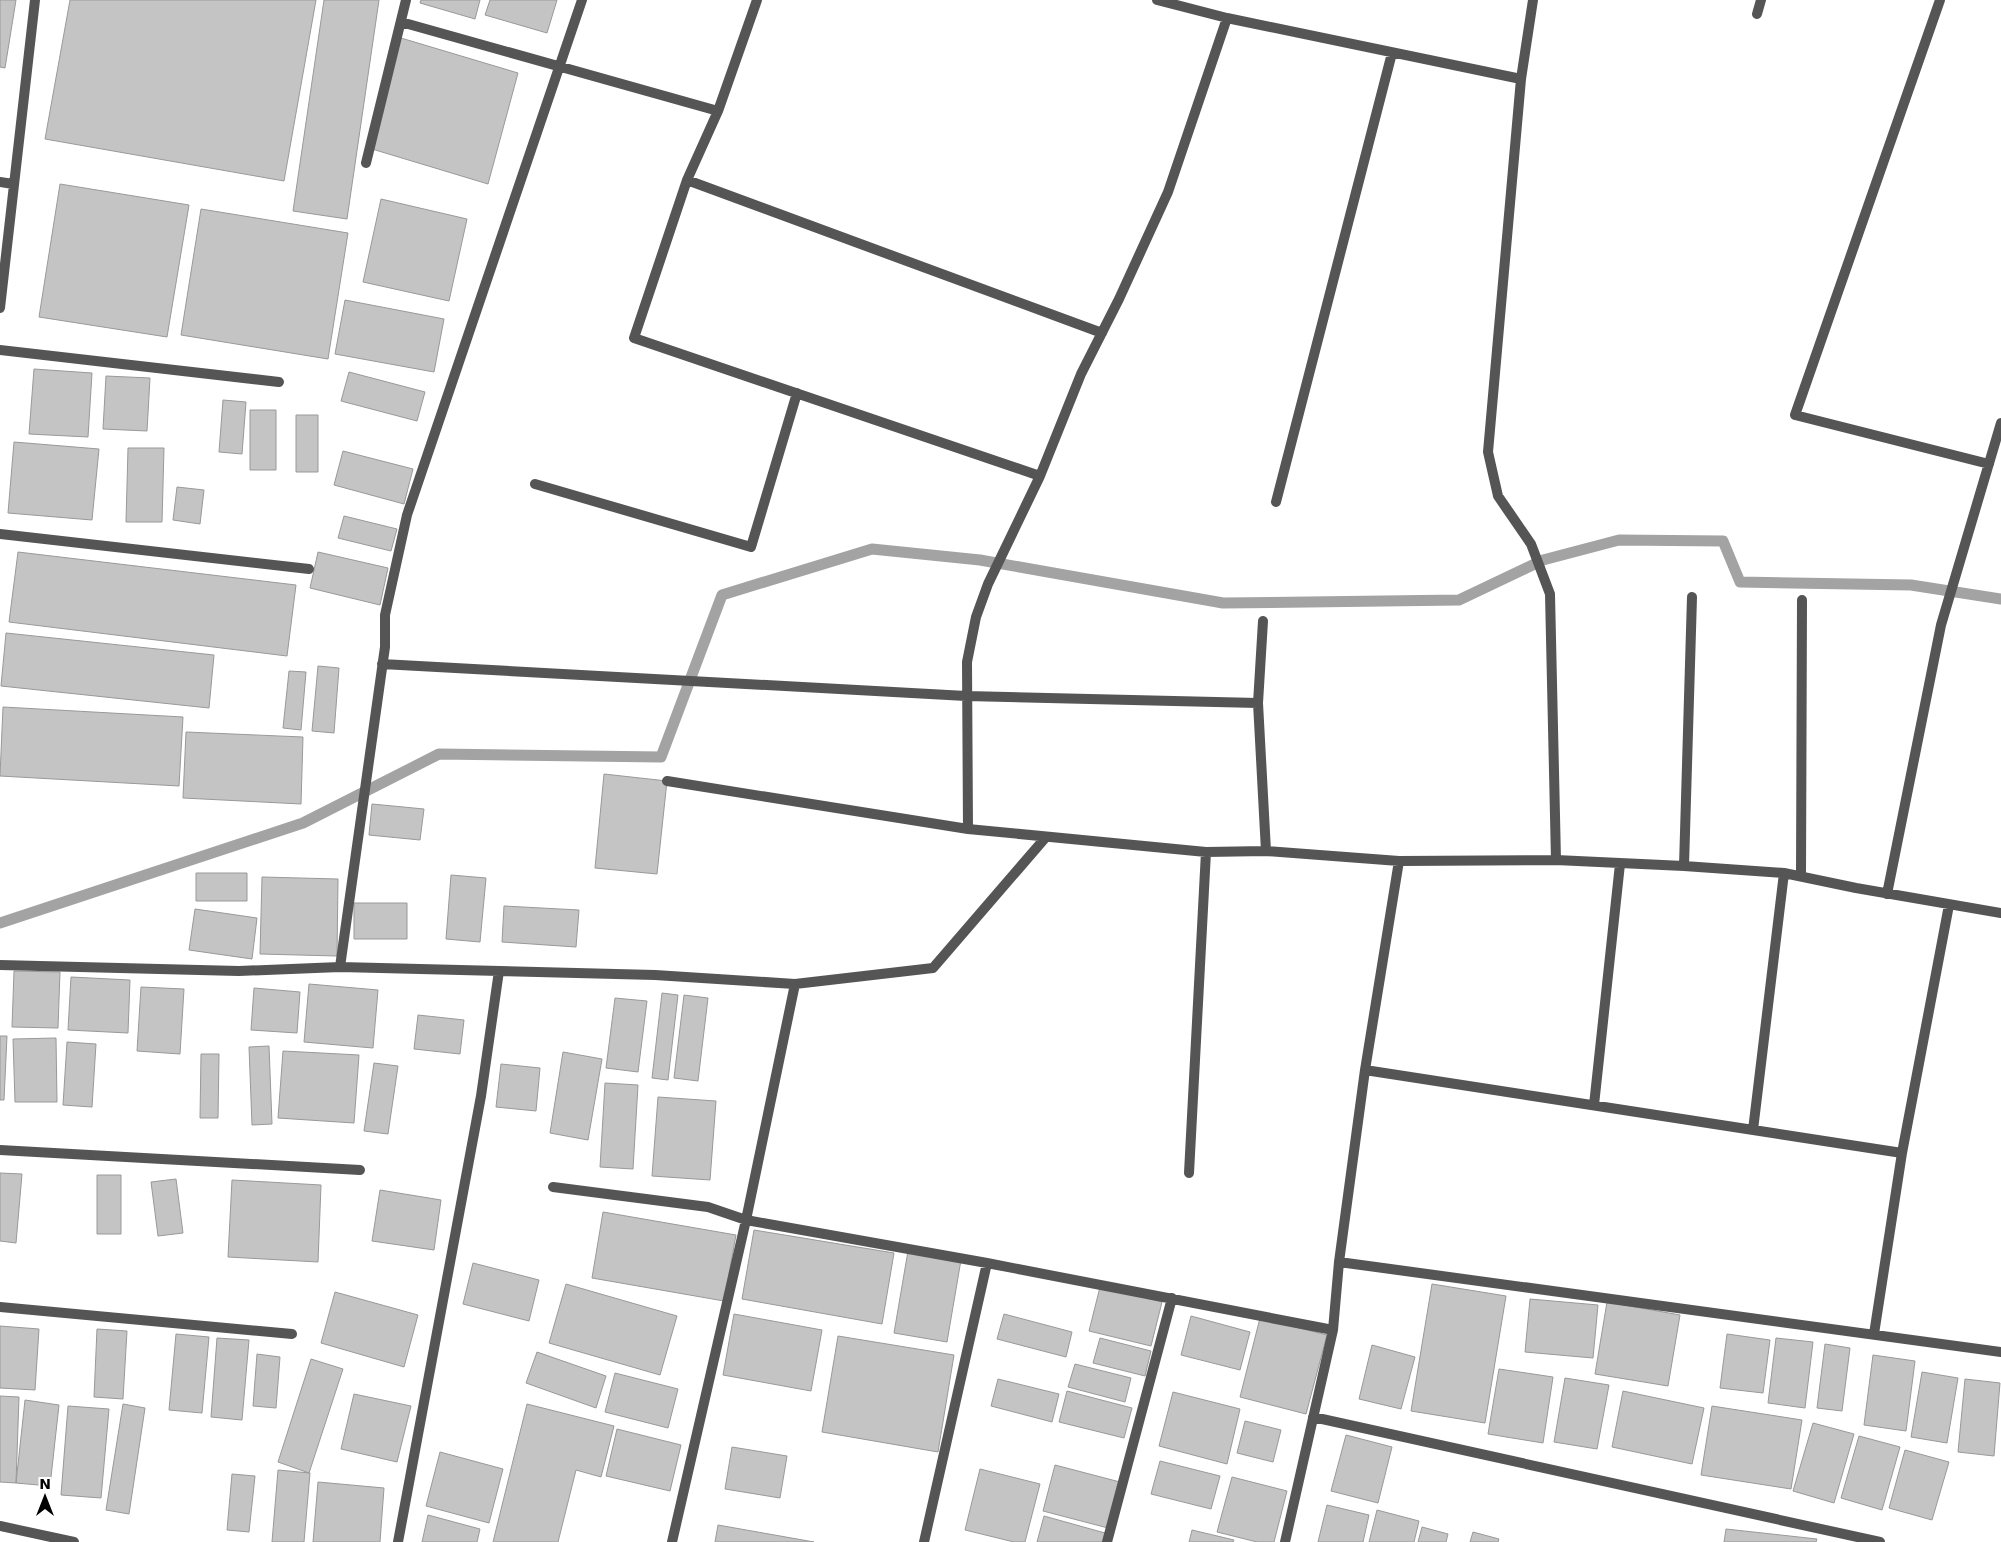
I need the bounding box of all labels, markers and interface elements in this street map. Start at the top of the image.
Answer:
north arrow [20,1472,70,1522]
text: N [39,1476,51,1492]

